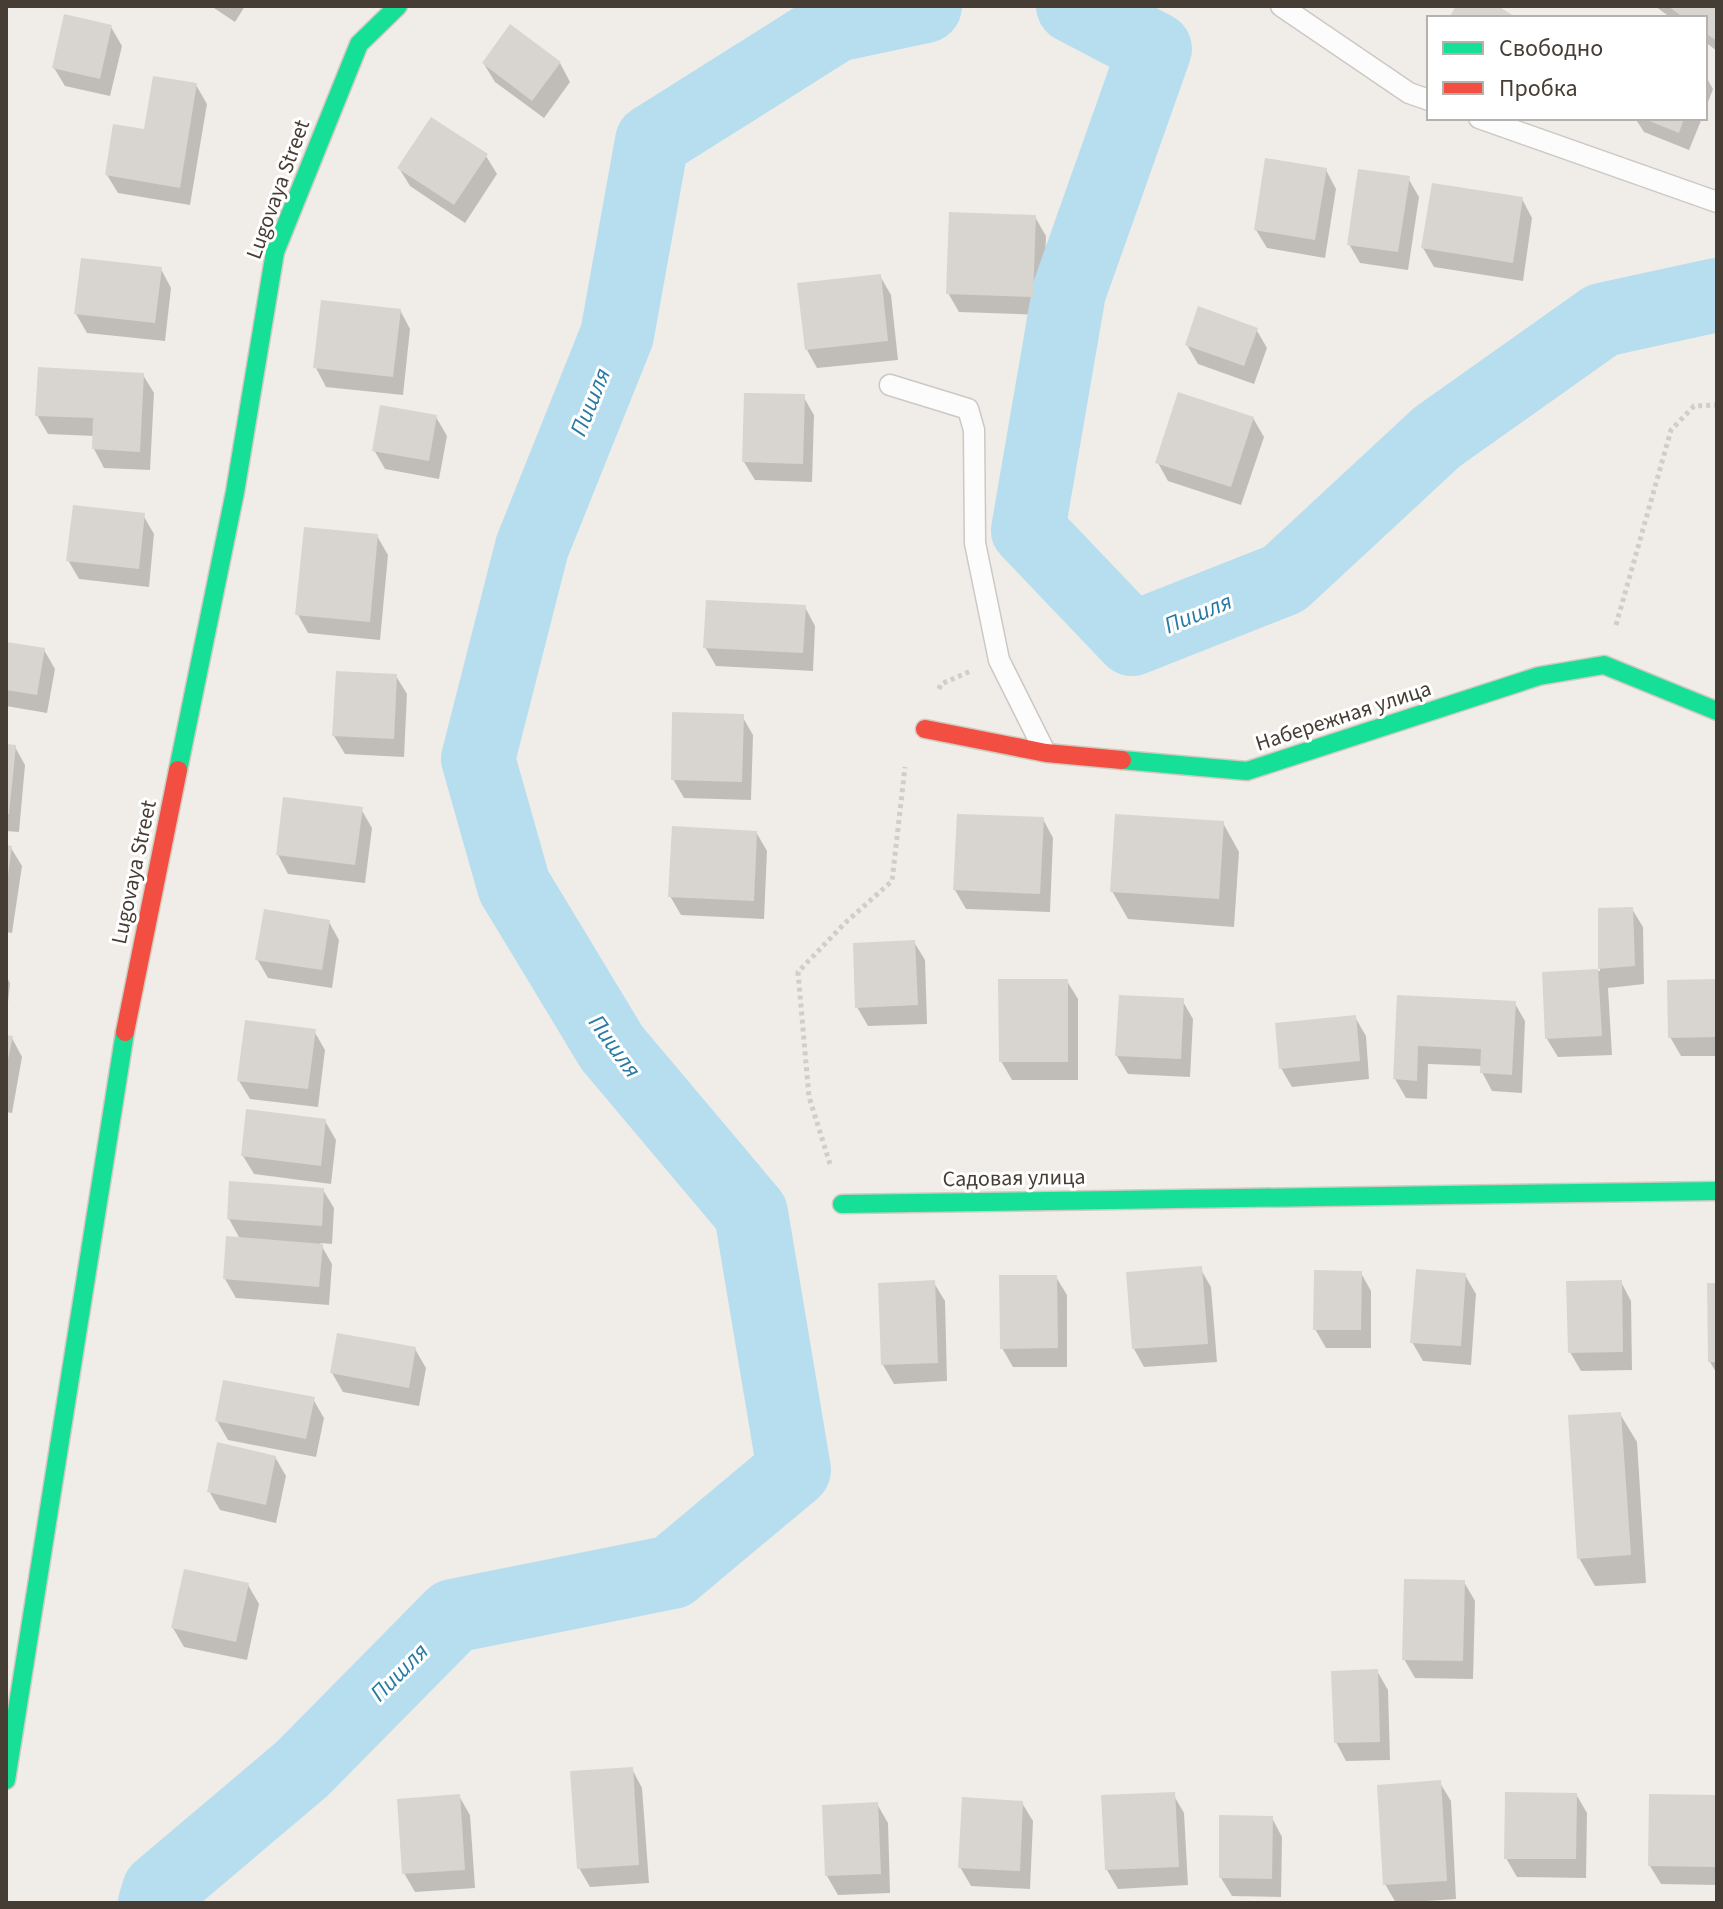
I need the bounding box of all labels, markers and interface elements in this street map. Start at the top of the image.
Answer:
legend [1427,16,1707,120]
text: Свободно [1499,31,1603,66]
text: Пробка [1499,71,1578,106]
street label: Lugovaya Street [238,115,318,264]
water label: Пишля [561,363,620,442]
water label: Пишля [1159,584,1238,643]
street label: Набережная улица [1251,672,1435,759]
street label: Lugovaya Street [103,797,165,947]
water label: Пишля [580,1007,650,1085]
street label: Садовая улица [942,1161,1086,1195]
water label: Пишля [362,1635,437,1710]

